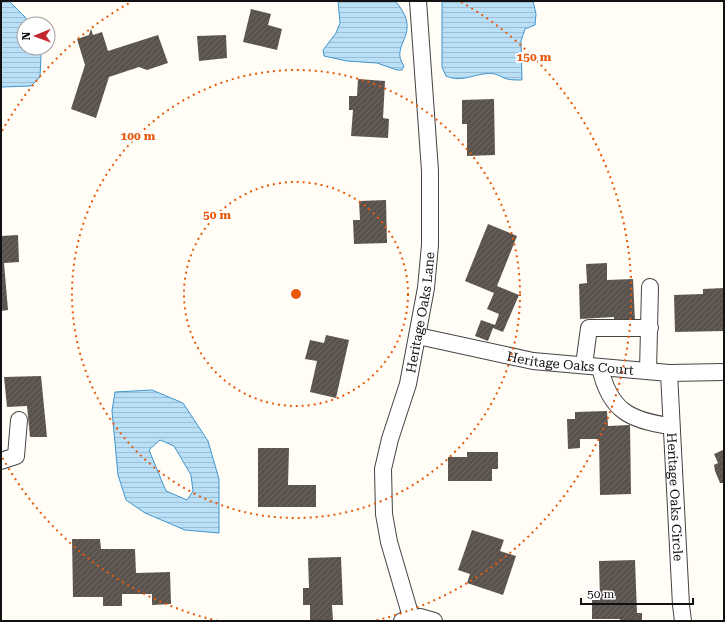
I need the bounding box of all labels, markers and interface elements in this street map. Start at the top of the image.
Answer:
north arrow [16,16,56,56]
text: N [20,31,33,41]
text: 150 m [517,50,552,64]
text: 100 m [121,129,156,143]
text: 50 m [203,208,231,222]
street label: Heritage Oaks Lane [403,251,437,374]
centre of rings [289,287,303,301]
street label: Heritage Oaks Court [506,348,635,377]
street label: Heritage Oaks Circle [665,432,686,562]
scale bar [581,580,693,606]
text: 50 m [587,587,614,601]

